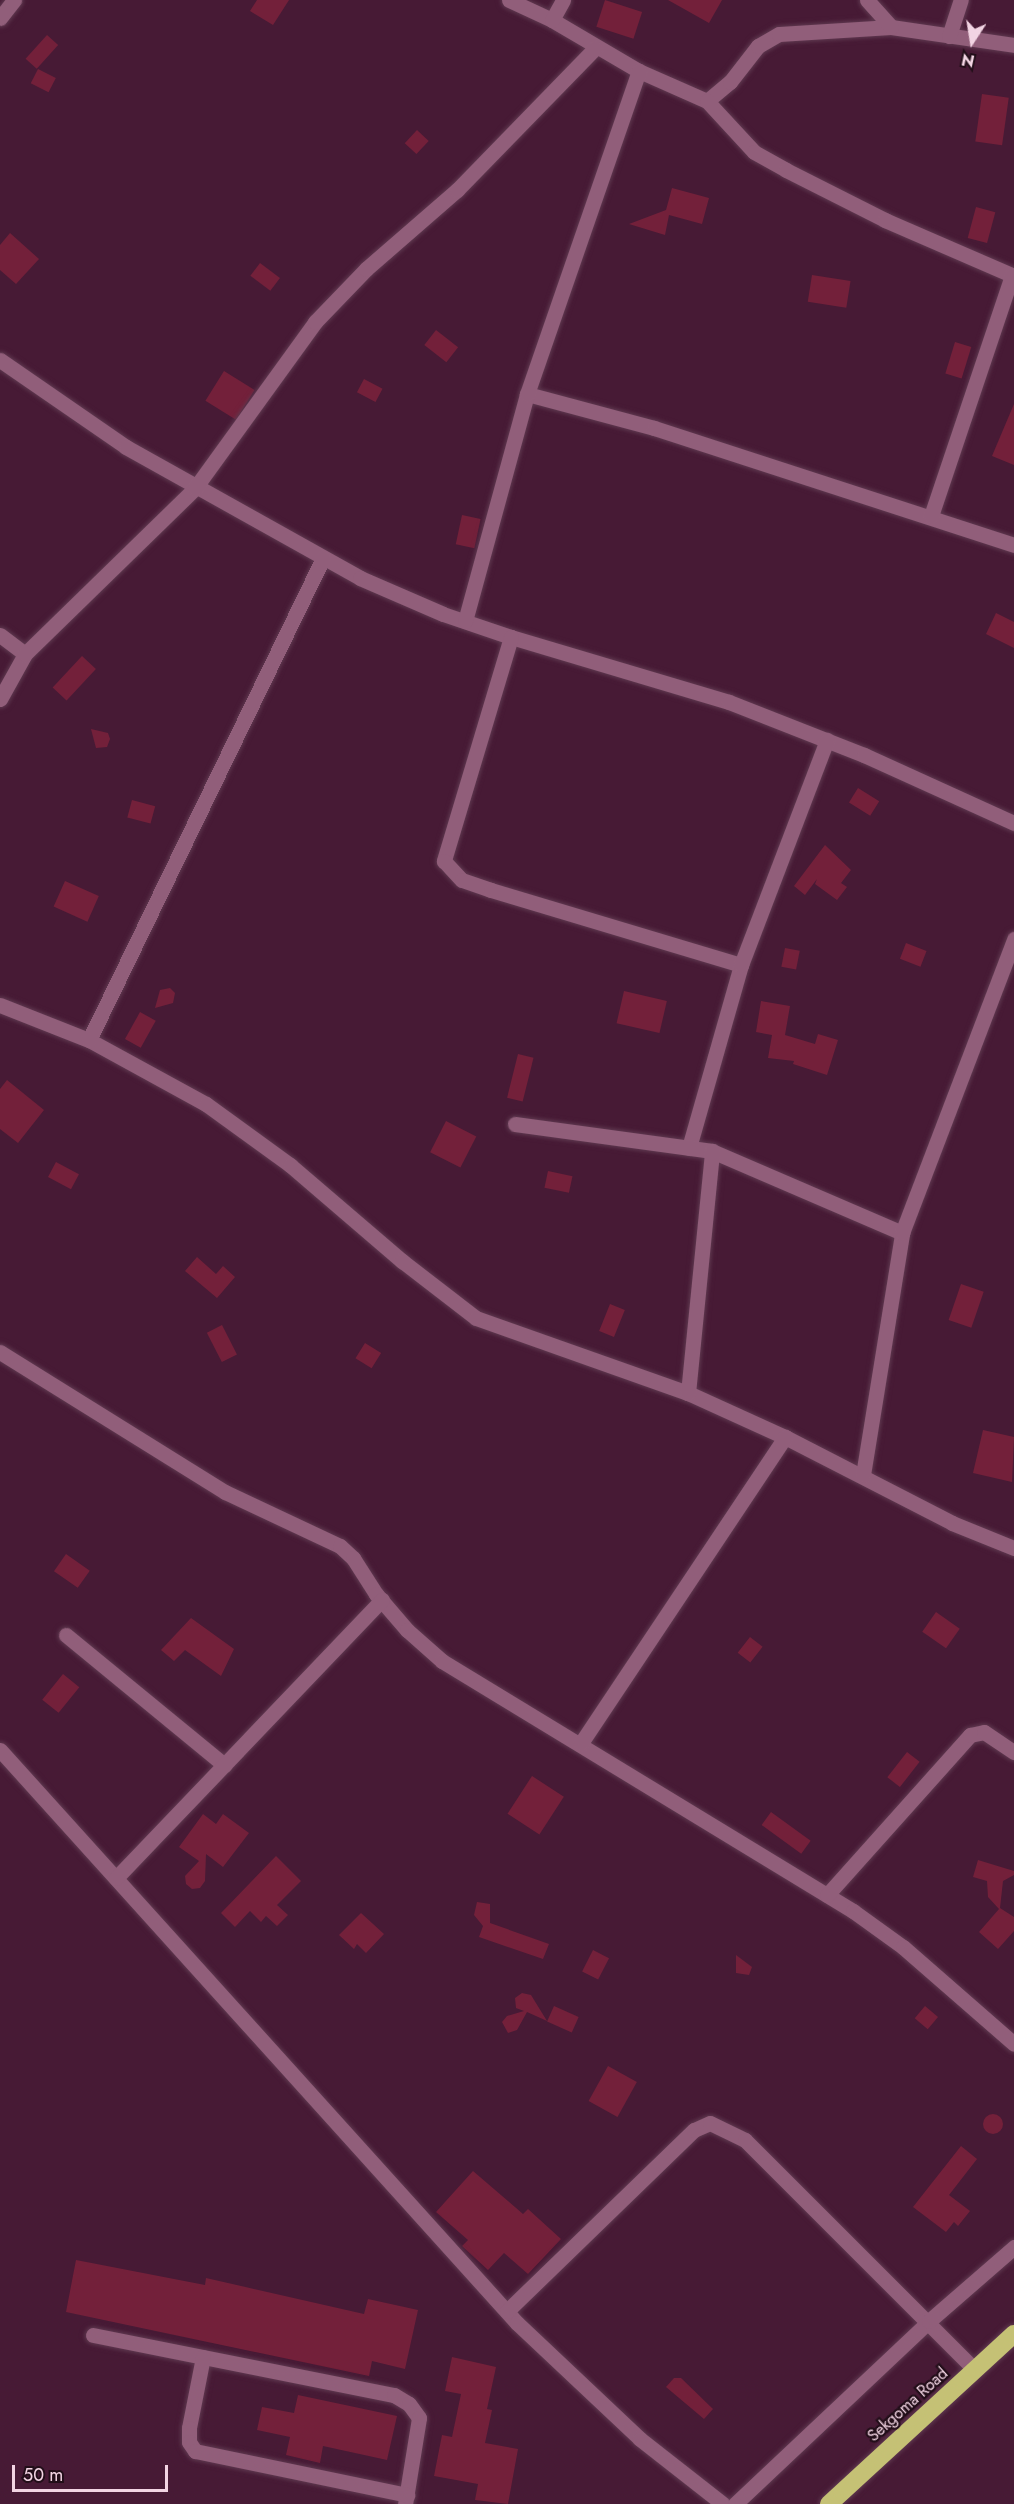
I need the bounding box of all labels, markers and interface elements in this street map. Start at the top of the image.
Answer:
north arrow [942,12,1002,72]
text: N [960,48,977,73]
street label: Sekgoma Road [864,2364,952,2446]
scale bar [15,2453,171,2491]
text: 50 m [23,2462,63,2488]

